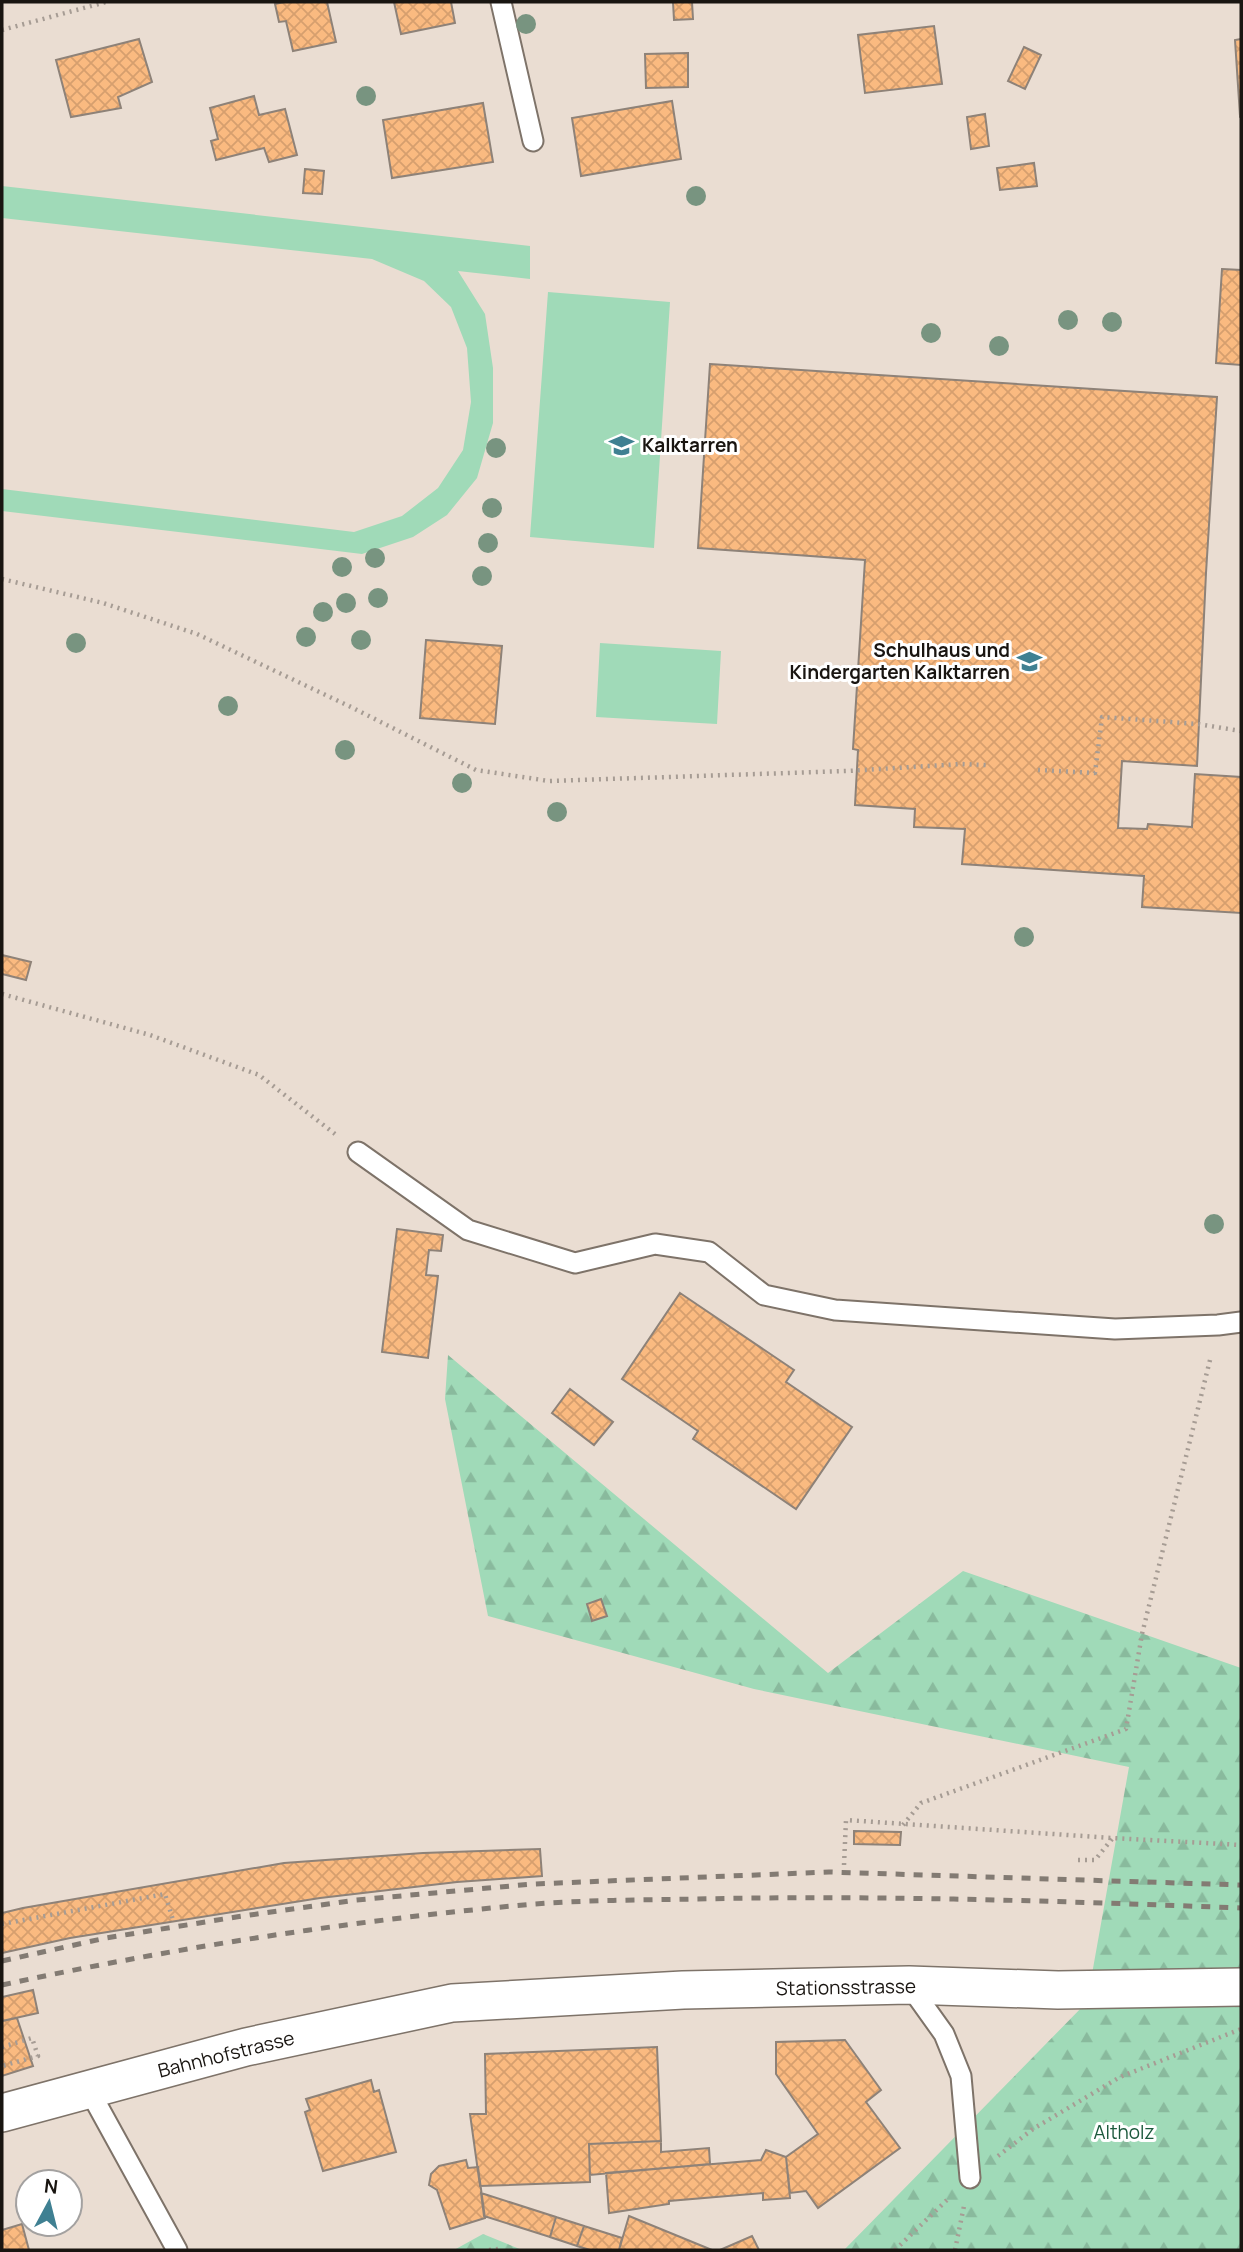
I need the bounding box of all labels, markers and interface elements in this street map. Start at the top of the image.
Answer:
school or university icon: Kalktarren [608,431,636,459]
place label: Kalktarren [642,432,738,458]
place label: Schulhaus und Kindergarten Kalktarren [790,637,1010,685]
school or university icon: Schulhaus und Kindergarten Kalktarren [1016,647,1044,675]
street label: Stationsstrasse [776,1973,916,2001]
street label: Bahnhofstrasse [155,2024,297,2084]
park label: Altholz [1093,2119,1155,2145]
north arrow [14,2168,84,2238]
text: N [43,2172,59,2200]

